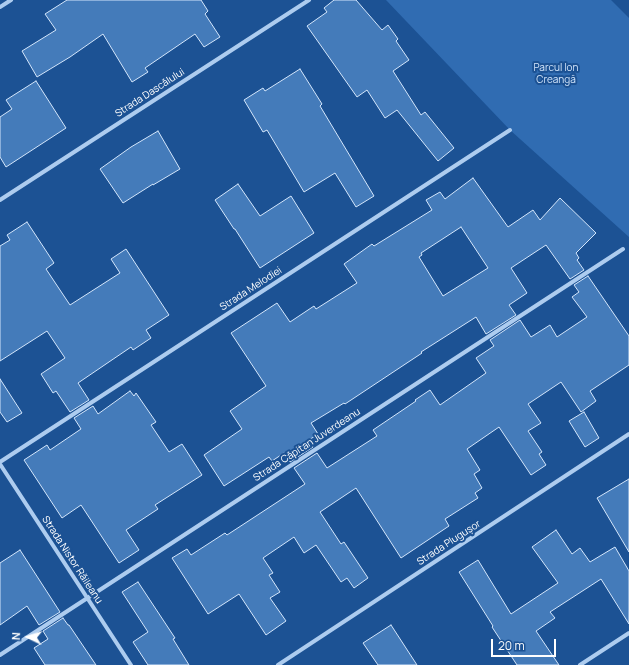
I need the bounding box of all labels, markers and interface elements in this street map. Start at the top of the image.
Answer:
park label: Parcul Ion Creangă [534,62,578,86]
street label: Strada Dascălului [113,66,187,120]
street label: Strada Melodiei [218,264,284,314]
street label: Strada Căpitan Juverdeanu [251,406,363,484]
street label: Strada Nistor Răileanu [39,514,105,606]
street label: Strada Plugușor [415,518,483,568]
north arrow [8,617,48,657]
scale bar [493,631,558,657]
text: N [8,632,23,641]
text: 20 m [498,637,525,654]

